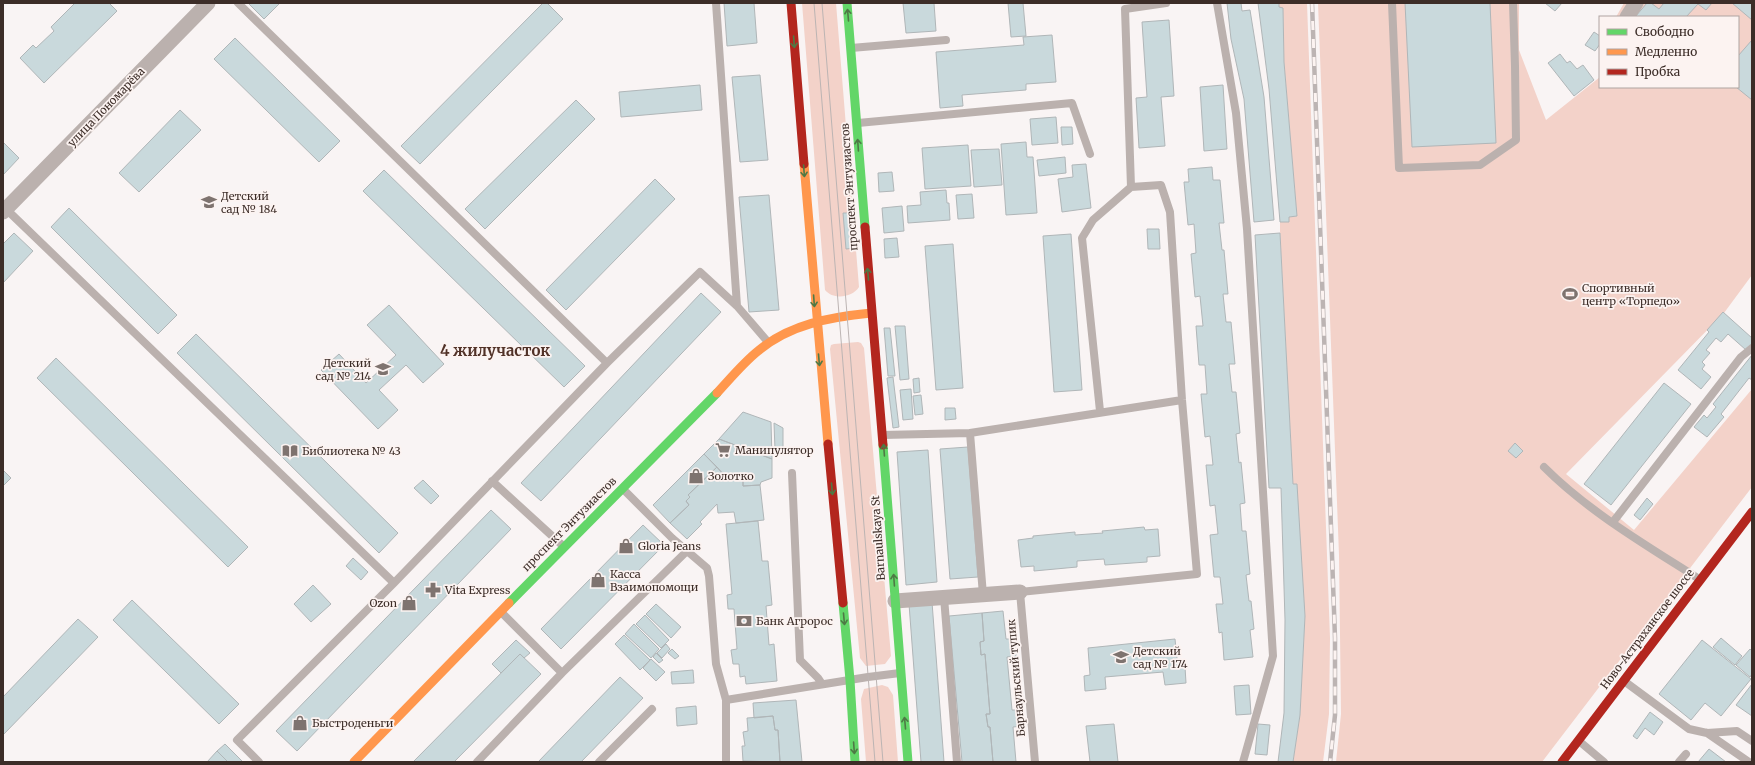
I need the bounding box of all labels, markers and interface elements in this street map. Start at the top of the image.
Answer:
one-way arrow [844,9,851,22]
legend [1599,16,1739,88]
text: Свободно [1635,24,1694,39]
one-way arrow [790,35,798,48]
text: Медленно [1635,44,1697,59]
street label: улица Пономарёва [65,64,148,150]
text: Пробка [1635,64,1681,79]
street label: проспект Энтузиастов [838,122,860,251]
one-way arrow [855,139,862,152]
one-way arrow [801,165,808,178]
place label: Детский сад № 184 [221,189,277,216]
school or university icon: Детский сад № 184 [200,193,218,211]
one-way arrow [864,268,872,281]
place label: Спортивный центр «Торпедо» [1582,281,1680,308]
sports icon: Спортивный центр «Торпедо» [1561,285,1579,303]
one-way arrow [811,294,818,307]
district label: 4 жилучасток [440,341,550,360]
one-way arrow [816,353,823,366]
place label: Детский сад № 214 [316,356,371,383]
school or university icon: Детский сад № 214 [374,360,392,378]
supermarket icon: Манипулятор [714,441,732,459]
library icon: Библиотека № 43 [281,442,299,460]
place label: Манипулятор [735,443,814,457]
place label: Библиотека № 43 [302,444,401,458]
one-way arrow [880,444,887,457]
shop icon: Золотко [687,467,705,485]
place label: Золотко [708,469,754,483]
street label: проспект Энтузиастов [519,474,619,574]
one-way arrow [828,482,835,495]
street label: Barnaulskaya St [868,494,888,581]
shop icon: Gloria Jeans [617,537,635,555]
place label: Gloria Jeans [638,539,701,553]
street label: Ново-Астраханское шоссе [1597,566,1697,692]
place label: Касса Взаимопомощи [610,567,699,594]
shop icon: Касса Взаимопомощи [589,571,607,589]
one-way arrow [890,574,897,587]
pharmacy icon: Vita Express [424,581,442,599]
place label: Vita Express [444,583,510,597]
shop icon: Ozon [400,594,418,612]
place label: Ozon [369,596,398,610]
bank icon: Банк Агророс [735,612,753,630]
one-way arrow [840,612,847,625]
place label: Банк Агророс [756,614,833,628]
street label: Барнаульский тупик [1004,619,1028,737]
place label: Детский сад № 174 [1133,644,1188,671]
school or university icon: Детский сад № 174 [1112,648,1130,666]
shop icon: Быстроденьги [291,714,309,732]
place label: Быстроденьги [312,716,394,730]
one-way arrow [901,717,909,730]
one-way arrow [851,741,858,754]

